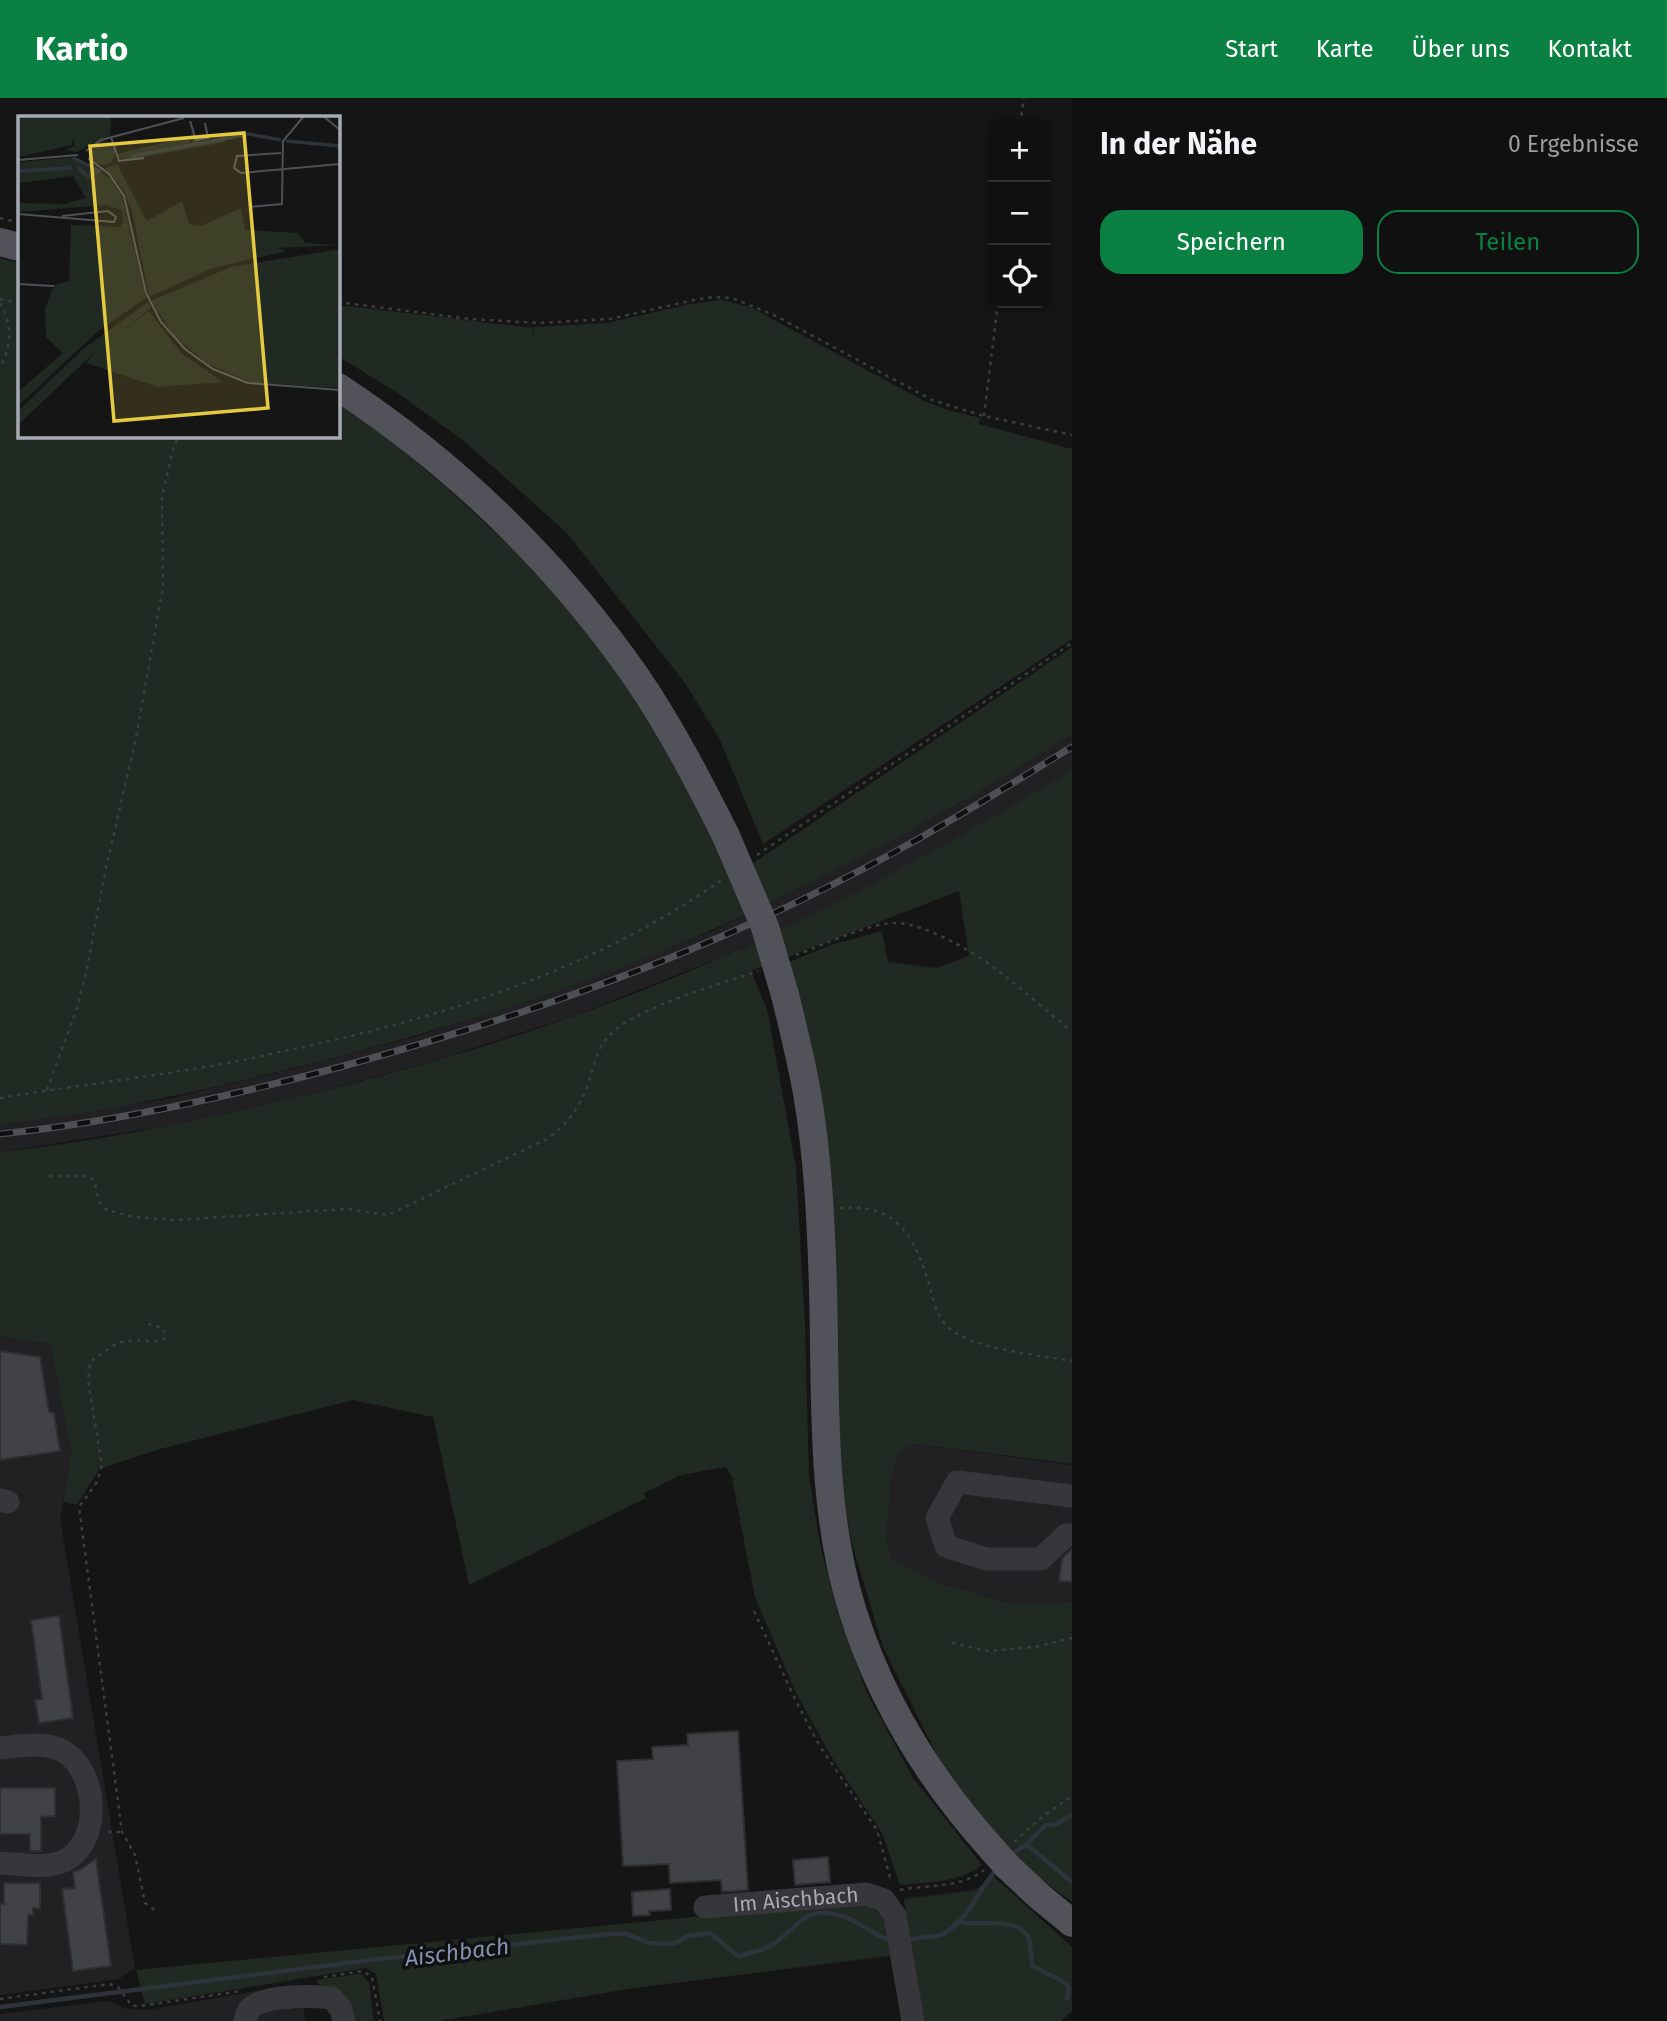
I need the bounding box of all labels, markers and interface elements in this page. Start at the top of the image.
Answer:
text: Kartio [35,29,128,69]
text: Start [1225,35,1278,63]
text: Karte [1316,35,1374,63]
text: Über uns [1412,35,1510,63]
text: Kontakt [1548,35,1632,63]
inset map [18,116,340,438]
map controls [988,119,1051,308]
button: + [988,119,1051,182]
text: In der Nähe [1100,126,1257,162]
text: 0 Ergebnisse [1508,130,1639,158]
button: − [988,182,1051,245]
button: Speichern [1100,210,1363,274]
button: Teilen [1377,210,1639,274]
button: locate [988,245,1051,308]
street label: Im Aischbach [732,1882,860,1918]
water label: Aischbach [402,1932,511,1972]

